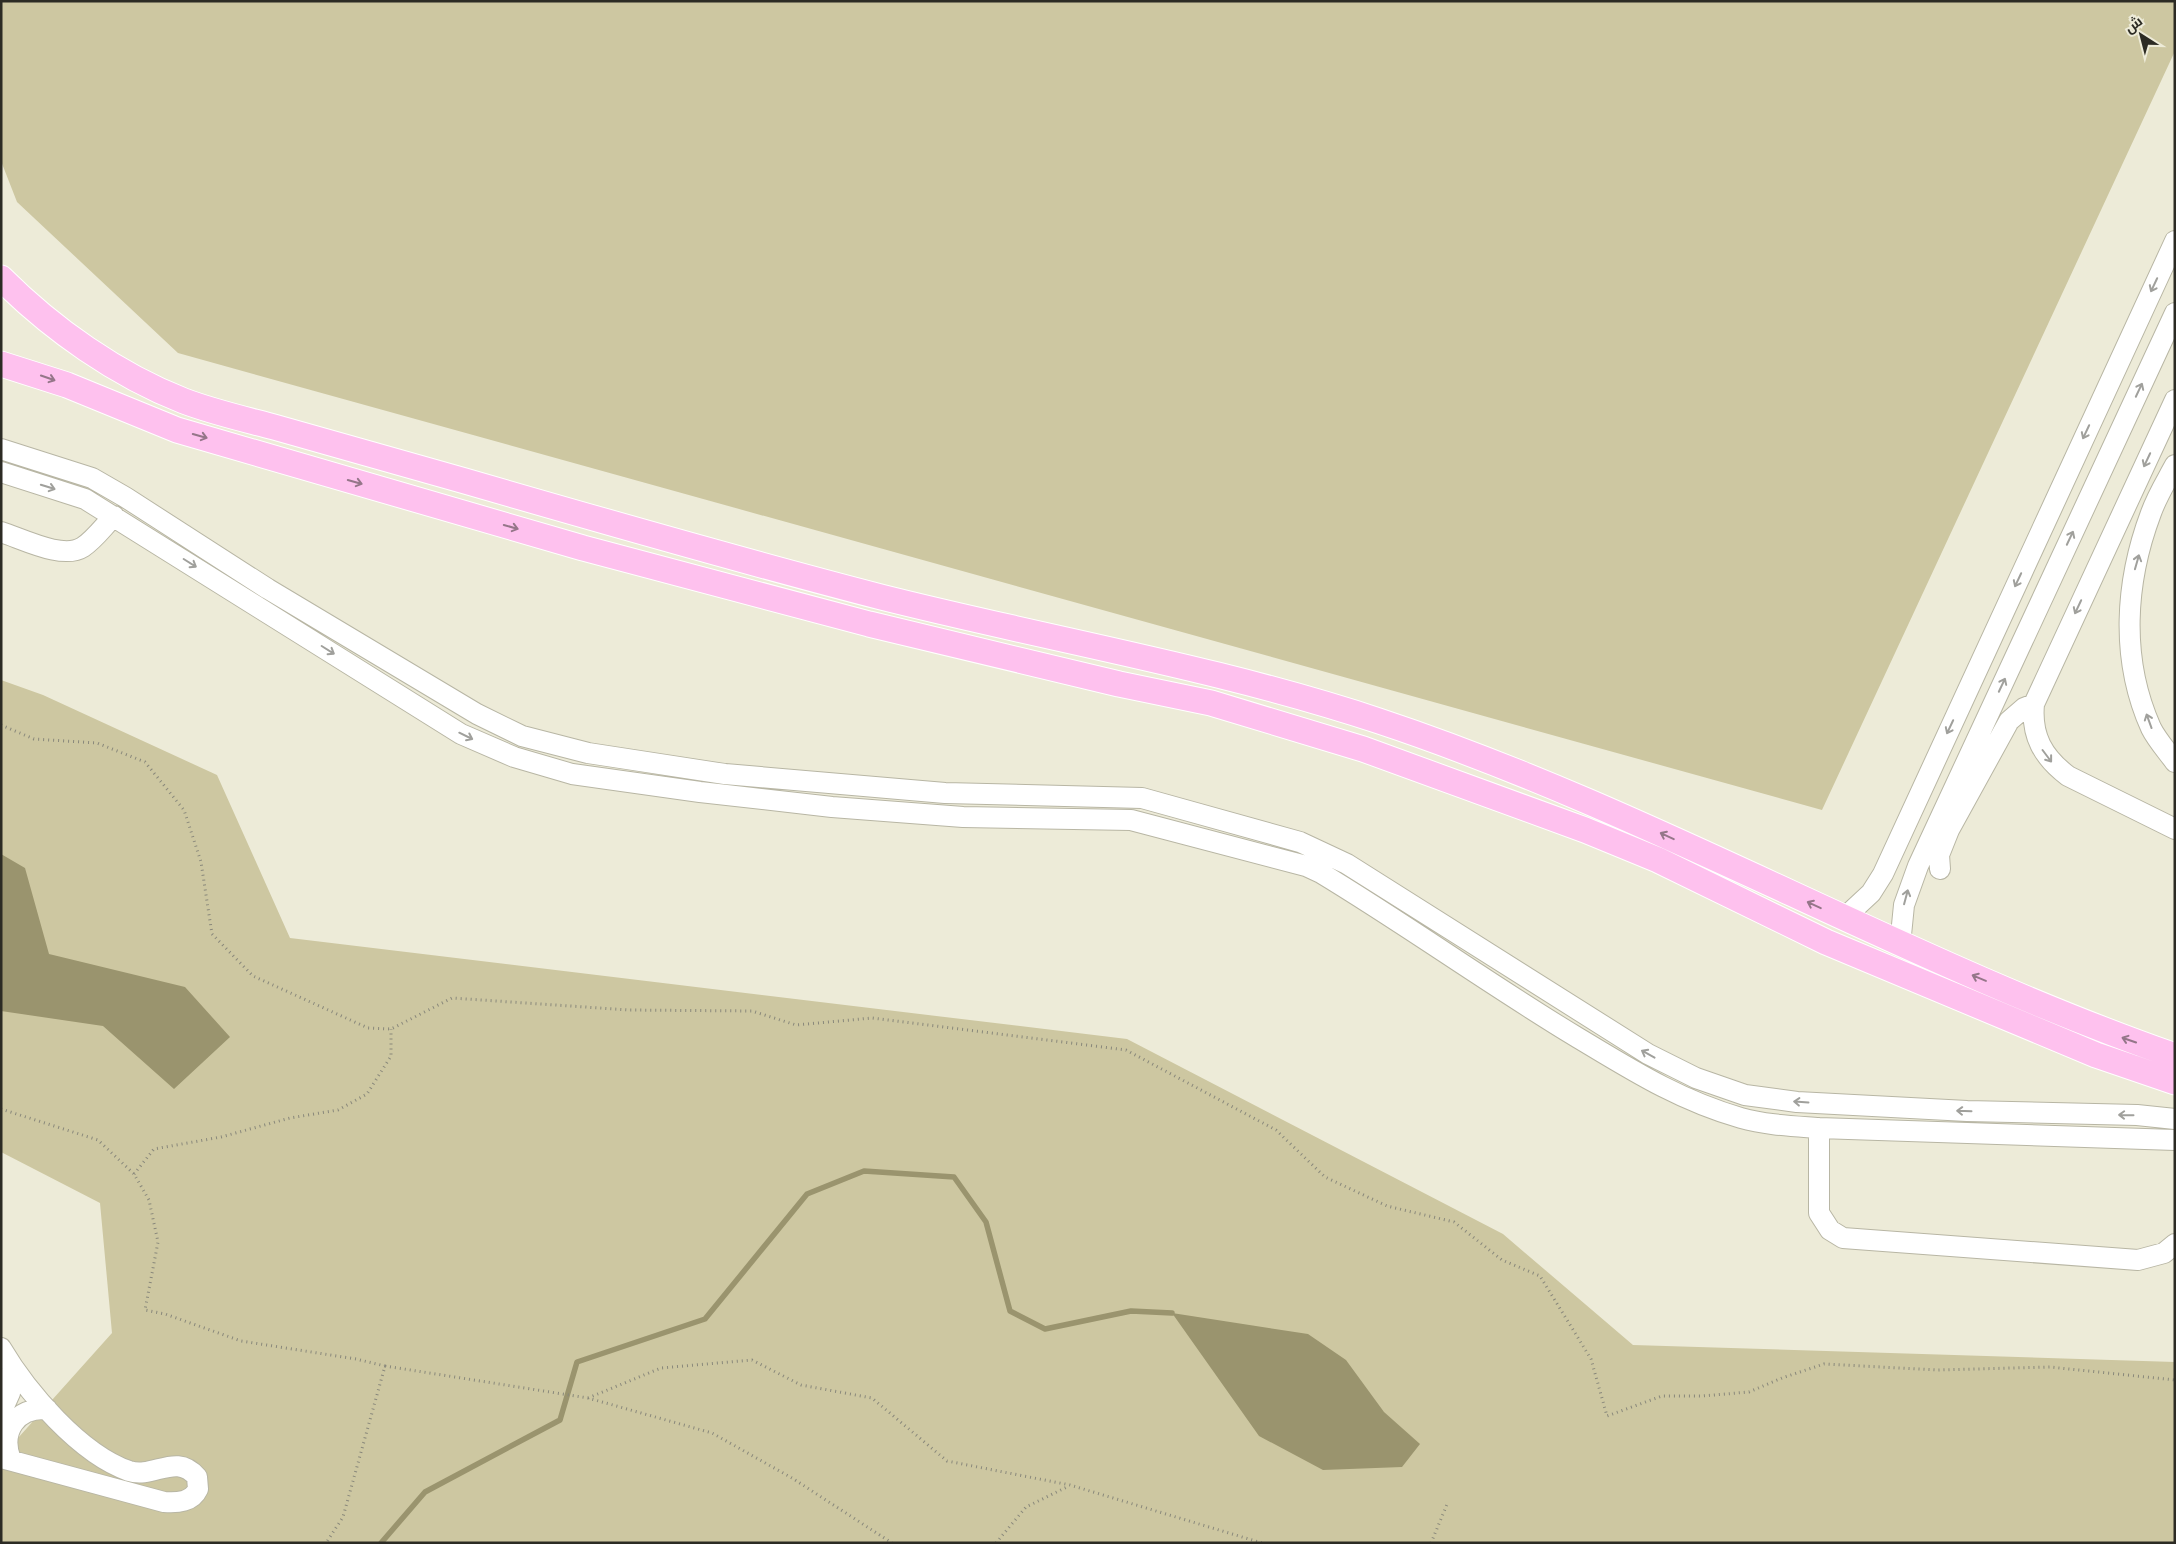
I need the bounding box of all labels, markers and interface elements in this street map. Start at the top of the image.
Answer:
north arrow [2116,10,2166,60]
text: ش [2121,12,2146,37]
one-way arrow [2149,277,2159,292]
one-way arrow [40,374,55,383]
one-way arrow [2134,383,2144,398]
one-way arrow [2081,424,2091,439]
one-way arrow [191,432,207,442]
one-way arrow [2141,452,2151,467]
one-way arrow [347,477,363,487]
one-way arrow [39,482,55,492]
one-way arrow [503,523,519,533]
one-way arrow [2066,531,2075,546]
one-way arrow [2132,555,2142,571]
one-way arrow [183,559,197,569]
one-way arrow [2013,572,2022,587]
one-way arrow [2073,599,2083,614]
one-way arrow [321,644,335,655]
one-way arrow [1997,678,2007,693]
one-way arrow [2144,714,2153,729]
one-way arrow [1945,719,1954,734]
one-way arrow [458,731,473,741]
one-way arrow [2042,749,2052,763]
one-way arrow [1660,830,1675,840]
one-way arrow [1902,889,1911,905]
one-way arrow [1807,900,1822,909]
one-way arrow [1972,973,1987,983]
one-way arrow [2122,1035,2137,1044]
one-way arrow [1641,1049,1656,1058]
one-way arrow [1794,1098,1810,1107]
one-way arrow [1956,1106,1972,1116]
one-way arrow [2118,1110,2134,1120]

